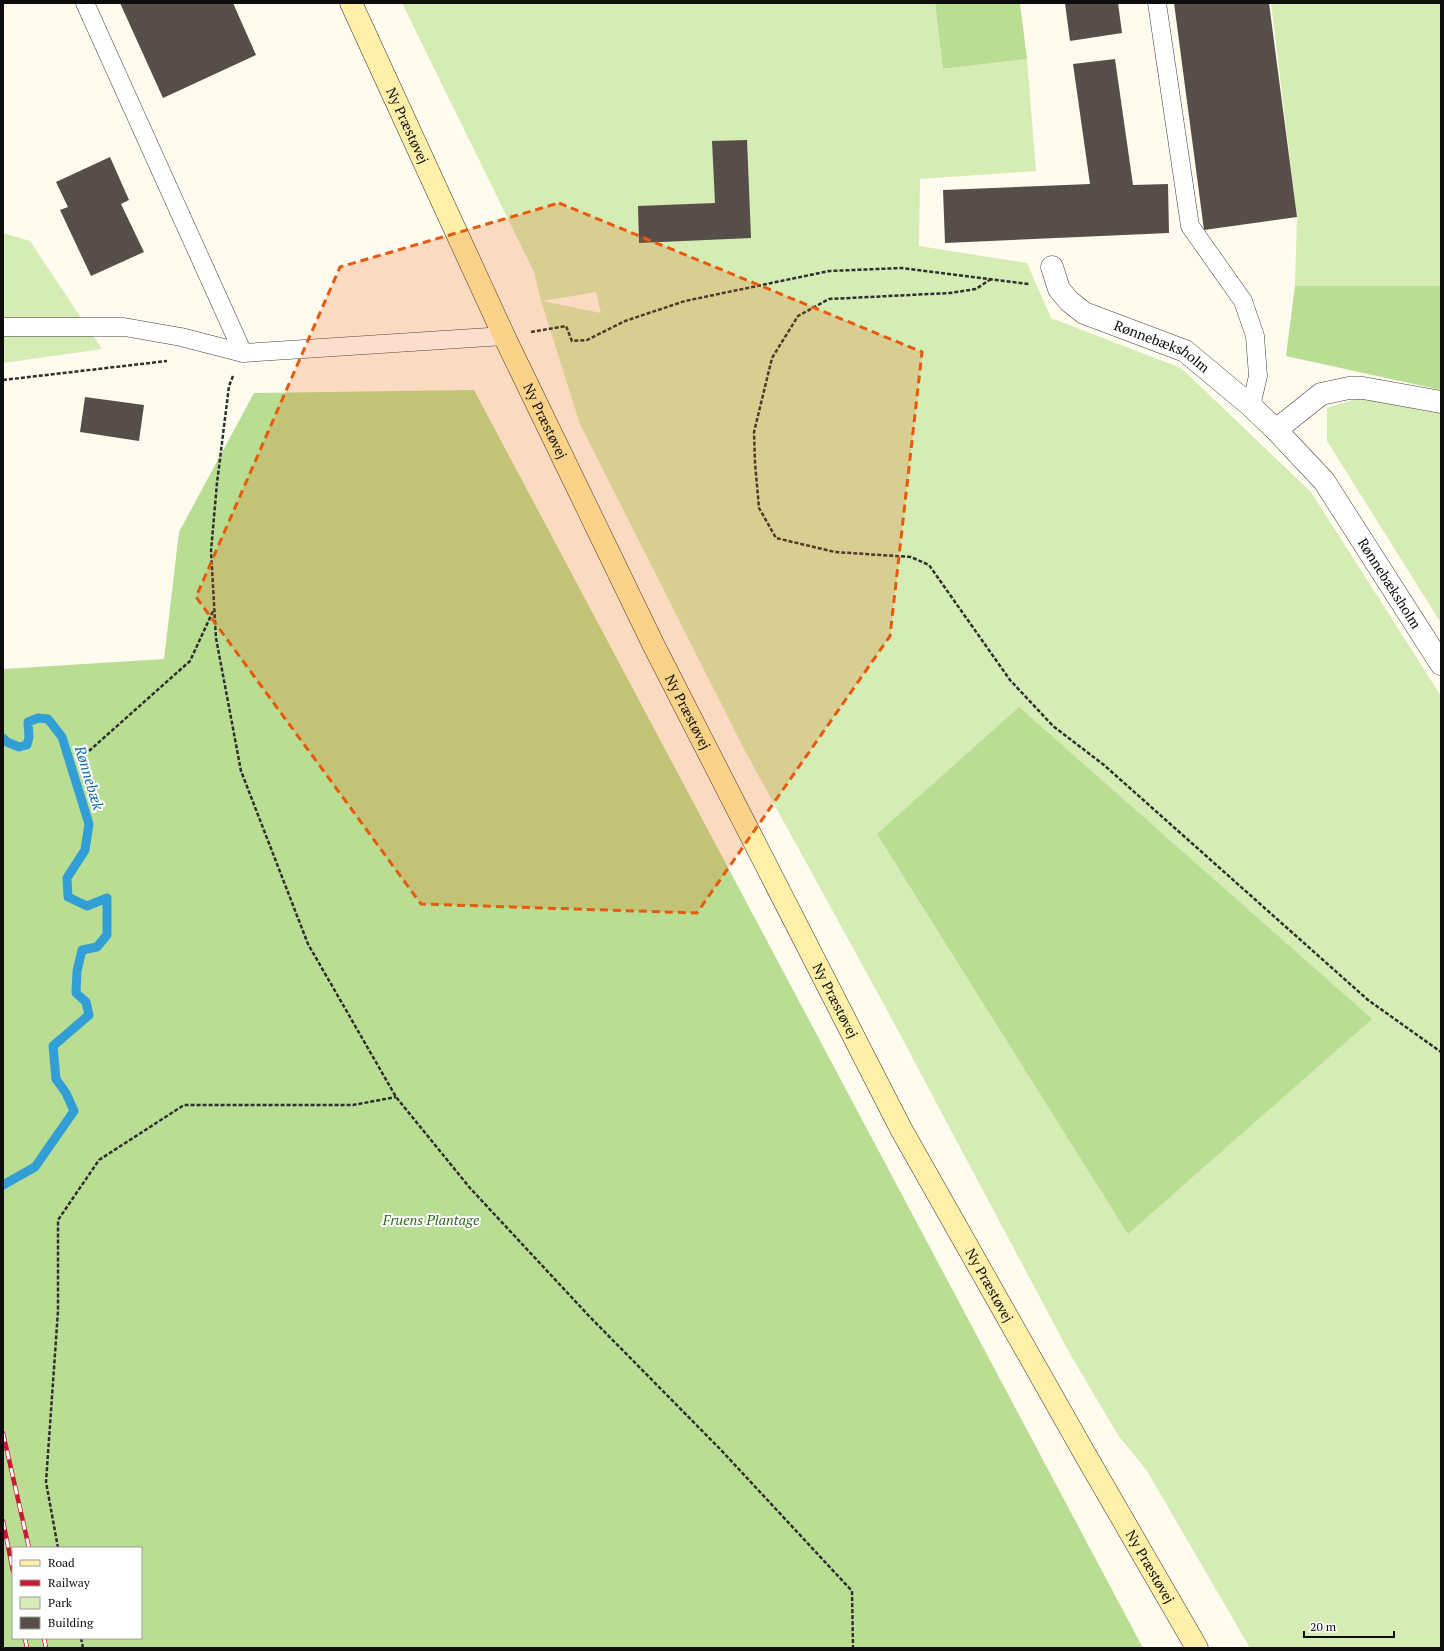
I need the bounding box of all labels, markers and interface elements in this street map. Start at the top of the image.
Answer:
street label: Ny Præstøvej [382,84,434,167]
street label: Rønnebæksholm [1112,315,1214,377]
street label: Ny Præstøvej [519,380,572,462]
street label: Rønnebæksholm [1354,534,1426,632]
street label: Ny Præstøvej [661,671,715,753]
water label: Rønnebæk [70,742,109,813]
street label: Ny Præstøvej [809,959,863,1041]
park label: Fruens Plantage [382,1210,480,1229]
street label: Ny Præstøvej [961,1245,1018,1326]
street label: Ny Præstøvej [1122,1526,1179,1607]
legend [12,1547,142,1639]
text: Road [48,1555,75,1570]
text: Railway [48,1575,91,1590]
text: Park [48,1595,73,1610]
scale bar [1304,1613,1394,1639]
text: Building [48,1615,94,1630]
text: 20 m [1310,1619,1337,1634]

